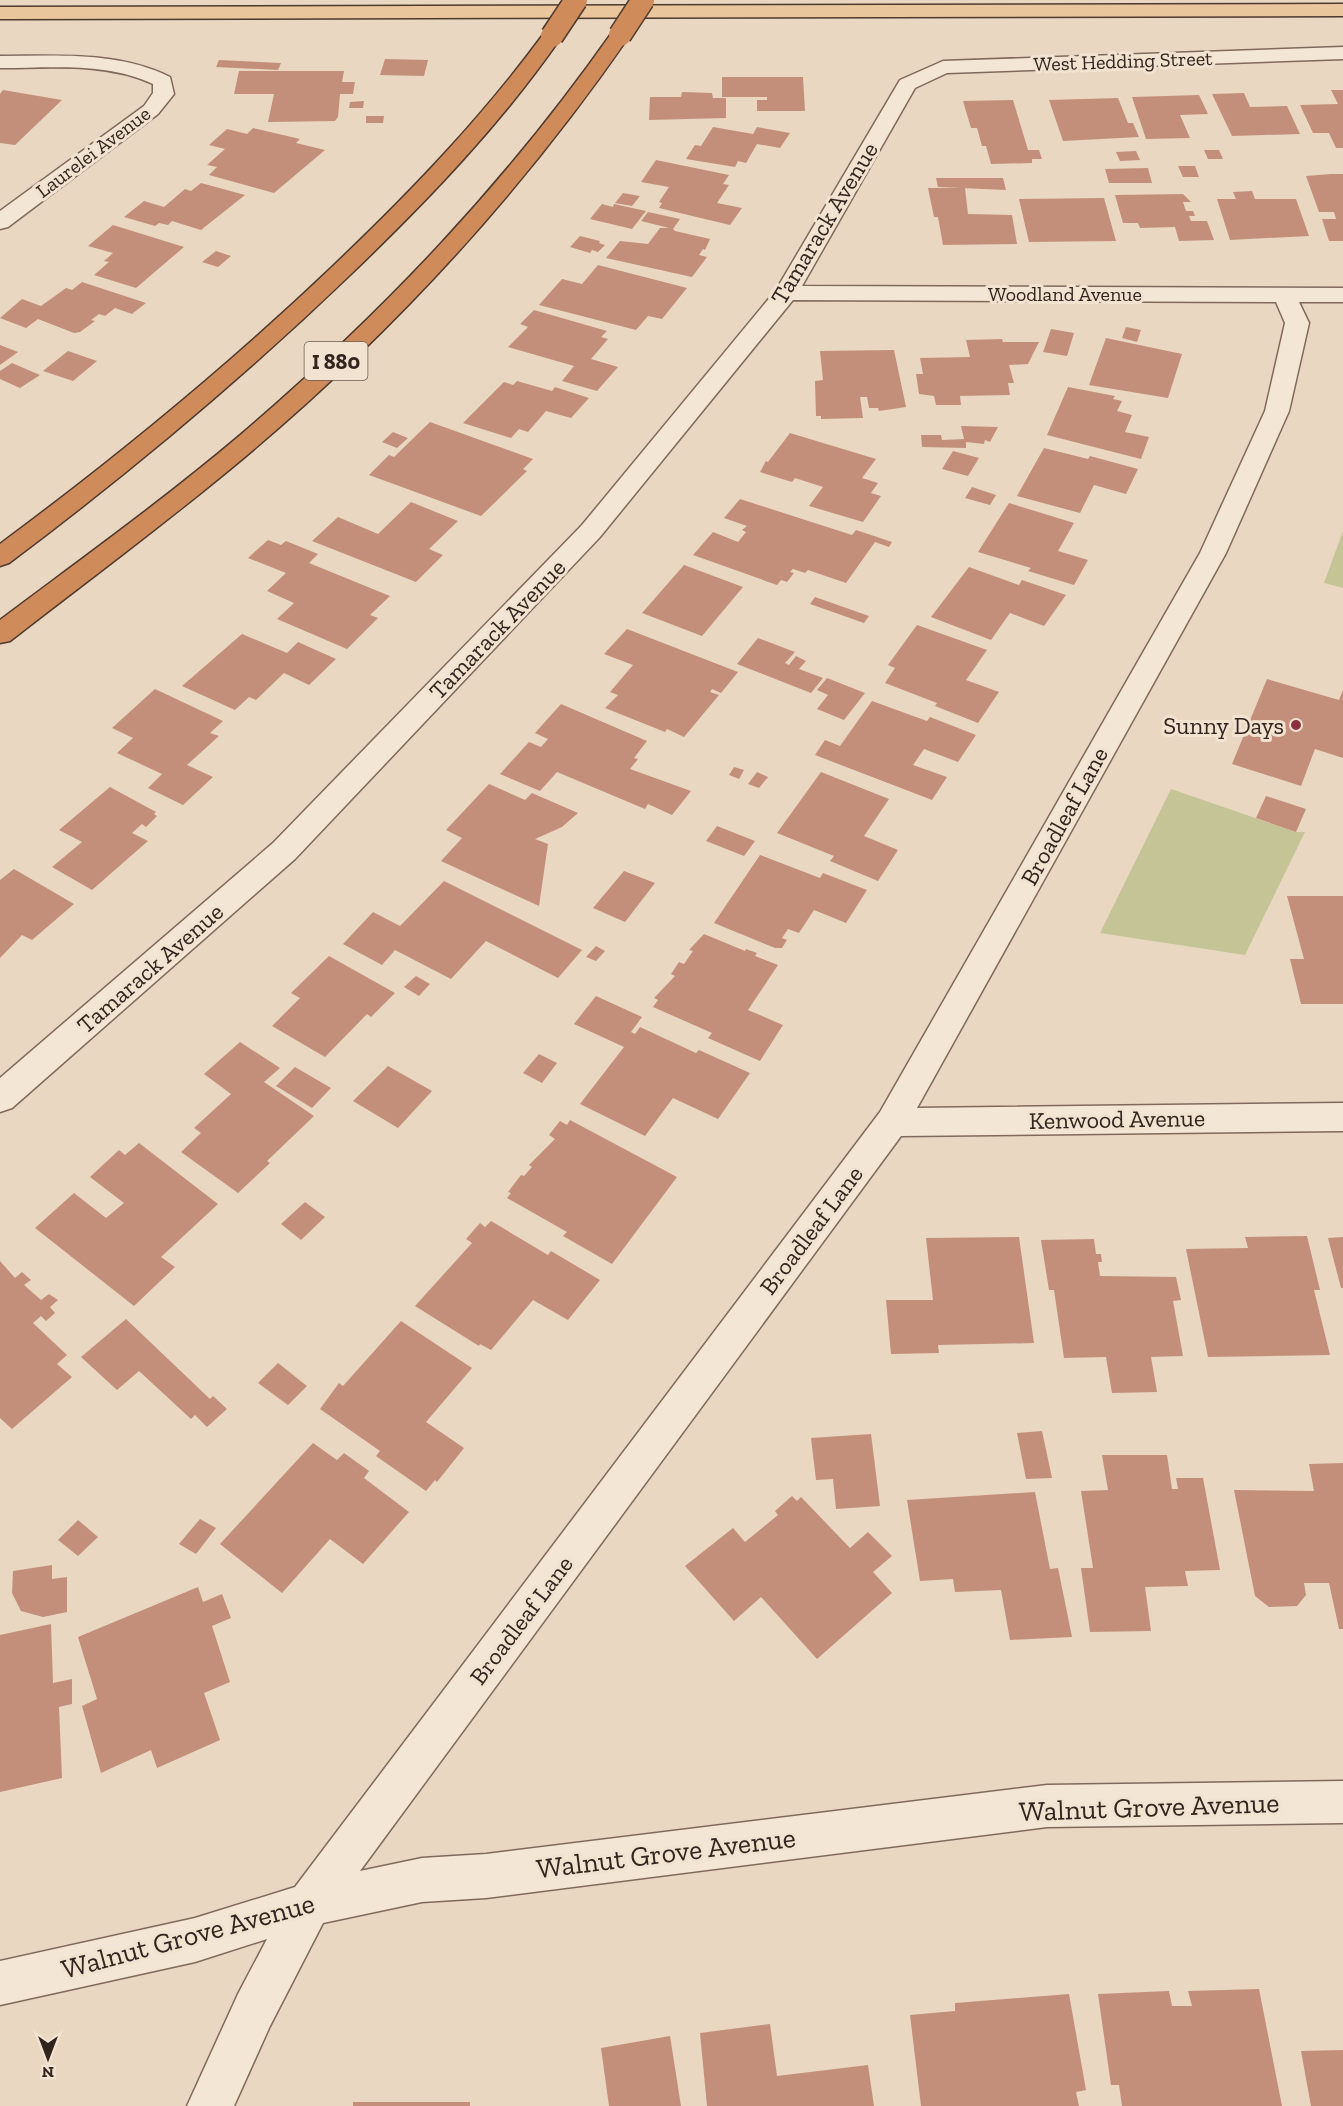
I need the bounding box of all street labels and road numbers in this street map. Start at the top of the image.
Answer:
street label: West Hedding Street [1033,46,1214,76]
street label: Laurelei Avenue [31,101,155,203]
street label: Tamarack Avenue [764,137,884,309]
street label: Woodland Avenue [988,282,1142,306]
road number: I 880 [304,342,368,380]
street label: Tamarack Avenue [423,553,571,705]
street label: Broadleaf Lane [1014,742,1114,890]
street label: Tamarack Avenue [71,897,229,1039]
street label: Kenwood Avenue [1029,1103,1205,1135]
street label: Broadleaf Lane [753,1160,869,1300]
street label: Broadleaf Lane [463,1550,579,1690]
street label: Walnut Grove Avenue [1018,1786,1280,1828]
street label: Walnut Grove Avenue [535,1821,797,1885]
street label: Walnut Grove Avenue [58,1886,318,1986]

